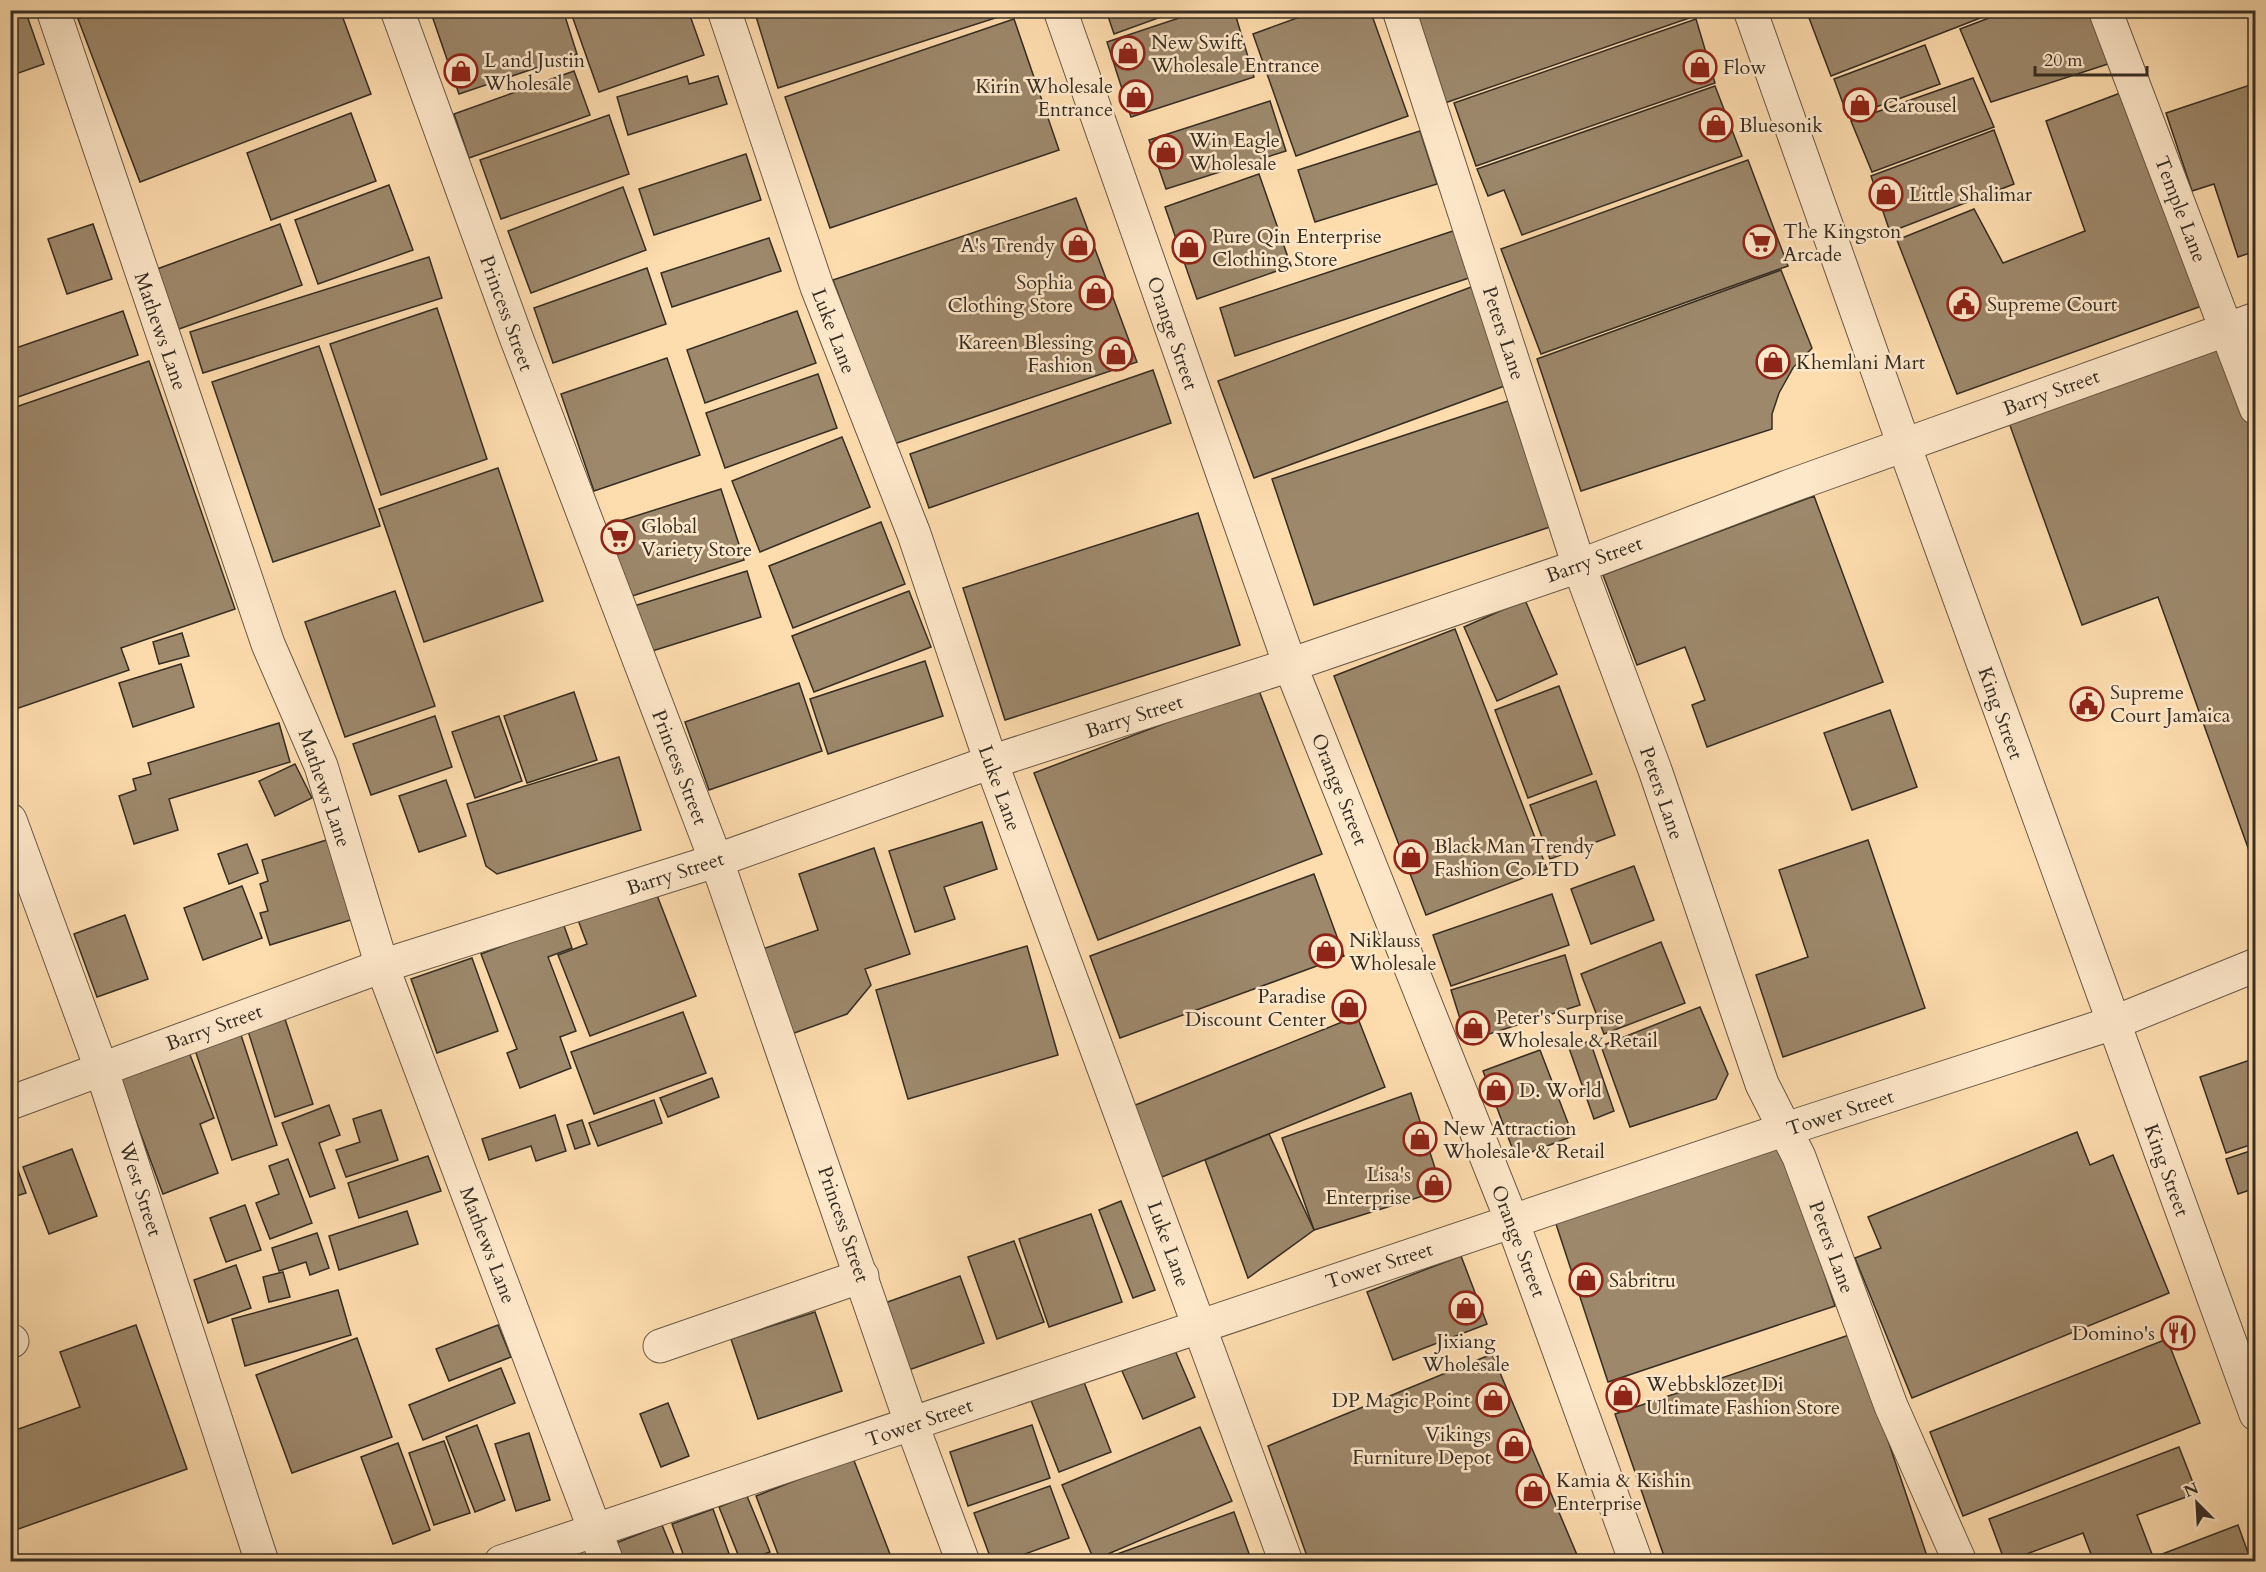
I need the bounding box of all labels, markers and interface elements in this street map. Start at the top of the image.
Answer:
place label: New Swift Wholesale Entrance [1150,29,1319,79]
shop icon: New Swift Wholesale Entrance [1110,35,1146,71]
scale bar [2035,39,2148,77]
place label: L and Justin Wholesale [483,47,586,97]
text: 20 m [2044,48,2083,73]
shop icon: Flow [1682,49,1718,85]
shop icon: L and Justin Wholesale [443,53,479,89]
place label: Flow [1723,54,1766,81]
place label: Kirin Wholesale Entrance [975,73,1113,123]
shop icon: Kirin Wholesale Entrance [1118,79,1154,115]
shop icon: Carousel [1842,87,1878,123]
place label: Carousel [1883,92,1957,119]
shop icon: Bluesonik [1698,107,1734,143]
place label: Bluesonik [1739,112,1823,139]
place label: Win Eagle Wholesale [1188,127,1280,177]
shop icon: Win Eagle Wholesale [1148,134,1184,170]
street label: Temple Lane [2148,152,2213,266]
shop icon: Little Shalimar [1868,176,1904,212]
place label: Little Shalimar [1909,181,2033,208]
place label: The Kingston Arcade [1783,218,1902,268]
place label: Pure Qin Enterprise Clothing Store [1212,223,1382,273]
supermarket icon: The Kingston Arcade [1742,224,1778,260]
shop icon: A's Trendy [1060,227,1096,263]
shop icon: Pure Qin Enterprise Clothing Store [1171,229,1207,265]
place label: A's Trendy [961,232,1055,259]
street label: Princess Street [473,252,540,375]
street label: Mathews Lane [128,269,193,394]
place label: Sophia Clothing Store [947,269,1073,319]
street label: Orange Street [1140,273,1205,394]
shop icon: Sophia Clothing Store [1078,275,1114,311]
street label: Peters Lane [1476,283,1531,383]
street label: Luke Lane [805,285,862,378]
public building icon: Supreme Court [1946,286,1982,322]
place label: Supreme Court [1987,291,2118,318]
place label: Kareen Blessing Fashion [958,329,1094,379]
shop icon: Kareen Blessing Fashion [1098,336,1134,372]
shop icon: Khemlani Mart [1755,344,1791,380]
place label: Khemlani Mart [1796,349,1926,376]
street label: Barry Street [1999,362,2104,422]
place label: Global Variety Store [641,513,752,563]
supermarket icon: Global Variety Store [600,519,636,555]
street label: Barry Street [1542,529,1647,589]
street label: King Street [1971,663,2030,764]
place label: Supreme Court Jamaica [2110,679,2231,729]
public building icon: Supreme Court Jamaica [2069,686,2105,722]
street label: Barry Street [1082,688,1187,745]
street label: Princess Street [645,706,714,829]
street label: Mathews Lane [292,726,357,851]
street label: Orange Street [1305,729,1374,850]
street label: Luke Lane [972,742,1028,835]
street label: Peters Lane [1633,743,1690,843]
place label: Black Man Trendy Fashion Co LTD [1434,833,1595,883]
shop icon: Black Man Trendy Fashion Co LTD [1393,839,1429,875]
street label: Barry Street [623,845,728,902]
place label: Niklauss Wholesale [1348,927,1437,977]
shop icon: Niklauss Wholesale [1308,933,1344,969]
place label: Paradise Discount Center [1185,983,1327,1033]
shop icon: Paradise Discount Center [1331,989,1367,1025]
street label: Barry Street [162,997,267,1057]
place label: Peter's Surprise Wholesale & Retail [1495,1004,1658,1054]
shop icon: Peter's Surprise Wholesale & Retail [1455,1010,1491,1046]
shop icon: D. World [1478,1072,1514,1108]
place label: D. World [1519,1077,1602,1104]
street label: Tower Street [1783,1082,1898,1143]
place label: New Attraction Wholesale & Retail [1442,1115,1605,1165]
street label: King Street [2137,1120,2196,1221]
shop icon: New Attraction Wholesale & Retail [1402,1121,1438,1157]
street label: West Street [112,1138,169,1240]
place label: Lisa's Enterprise [1325,1161,1411,1211]
street label: Princess Street [811,1162,876,1286]
shop icon: Lisa's Enterprise [1416,1167,1452,1203]
street label: Orange Street [1485,1181,1553,1302]
street label: Mathews Lane [453,1183,522,1308]
street label: Peters Lane [1802,1197,1861,1297]
street label: Luke Lane [1141,1198,1197,1291]
street label: Tower Street [1322,1235,1437,1296]
shop icon: Sabritru [1568,1262,1604,1298]
place label: Sabritru [1609,1267,1676,1294]
shop icon: Jixiang Wholesale [1448,1290,1484,1326]
restaurant icon: Domino's [2160,1315,2196,1351]
place label: Domino's [2072,1320,2155,1347]
place label: Jixiang Wholesale [1421,1328,1510,1378]
place label: Webbsklozet Di Ultimate Fashion Store [1645,1371,1840,1421]
shop icon: Webbsklozet Di Ultimate Fashion Store [1605,1377,1641,1413]
shop icon: DP Magic Point [1475,1382,1511,1418]
place label: DP Magic Point [1332,1387,1471,1414]
street label: Tower Street [862,1391,977,1453]
place label: Vikings Furniture Depot [1352,1421,1492,1471]
shop icon: Vikings Furniture Depot [1496,1428,1532,1464]
place label: Kamia & Kishin Enterprise [1556,1467,1692,1517]
shop icon: Kamia & Kishin Enterprise [1515,1473,1551,1509]
north arrow [2167,1473,2227,1533]
text: N [2180,1477,2202,1503]

